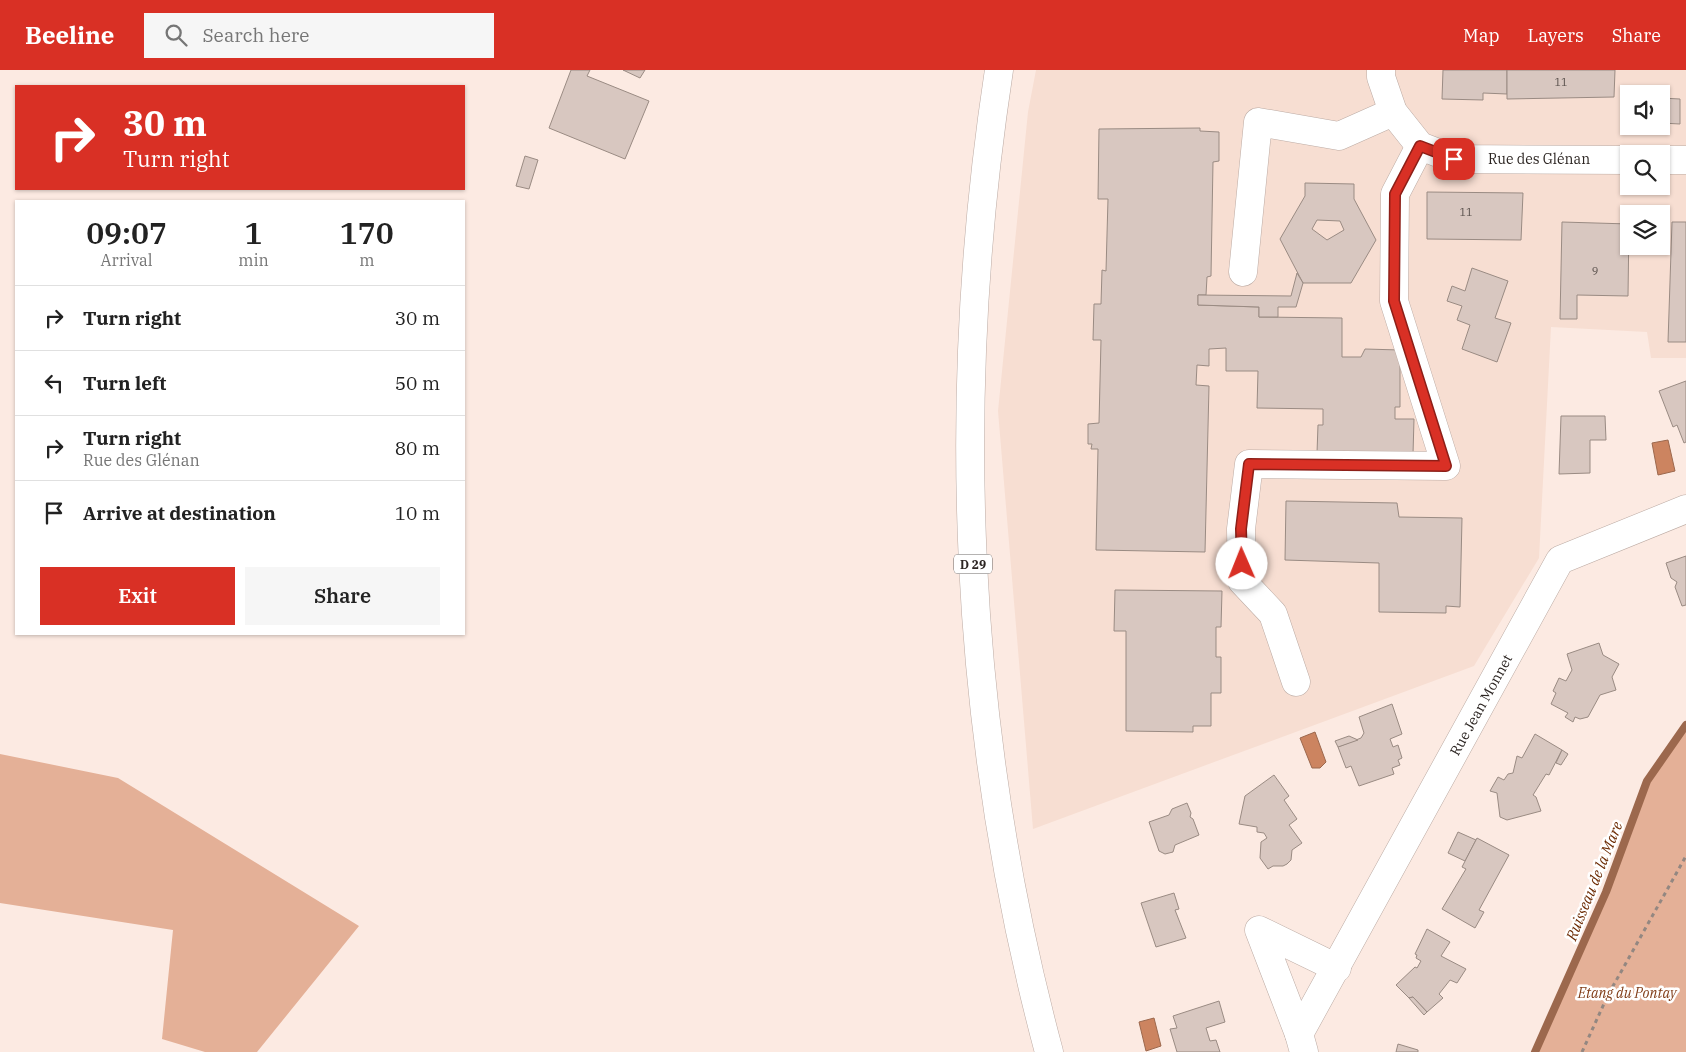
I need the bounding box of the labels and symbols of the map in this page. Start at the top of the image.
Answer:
house number: 11 [1554,75,1568,89]
pin [1433,138,1475,180]
street label: Rue des Glénan [1488,150,1590,168]
house number: 11 [1459,205,1473,219]
house number: 9 [1592,264,1598,278]
position arrow [1215,537,1267,589]
road number: D 29 [954,554,992,574]
street label: Rue Jean Monnet [1446,651,1516,759]
water label: Ruisseau de la Mare [1561,818,1627,944]
park label: Etang du Pontay [1577,984,1678,1002]

